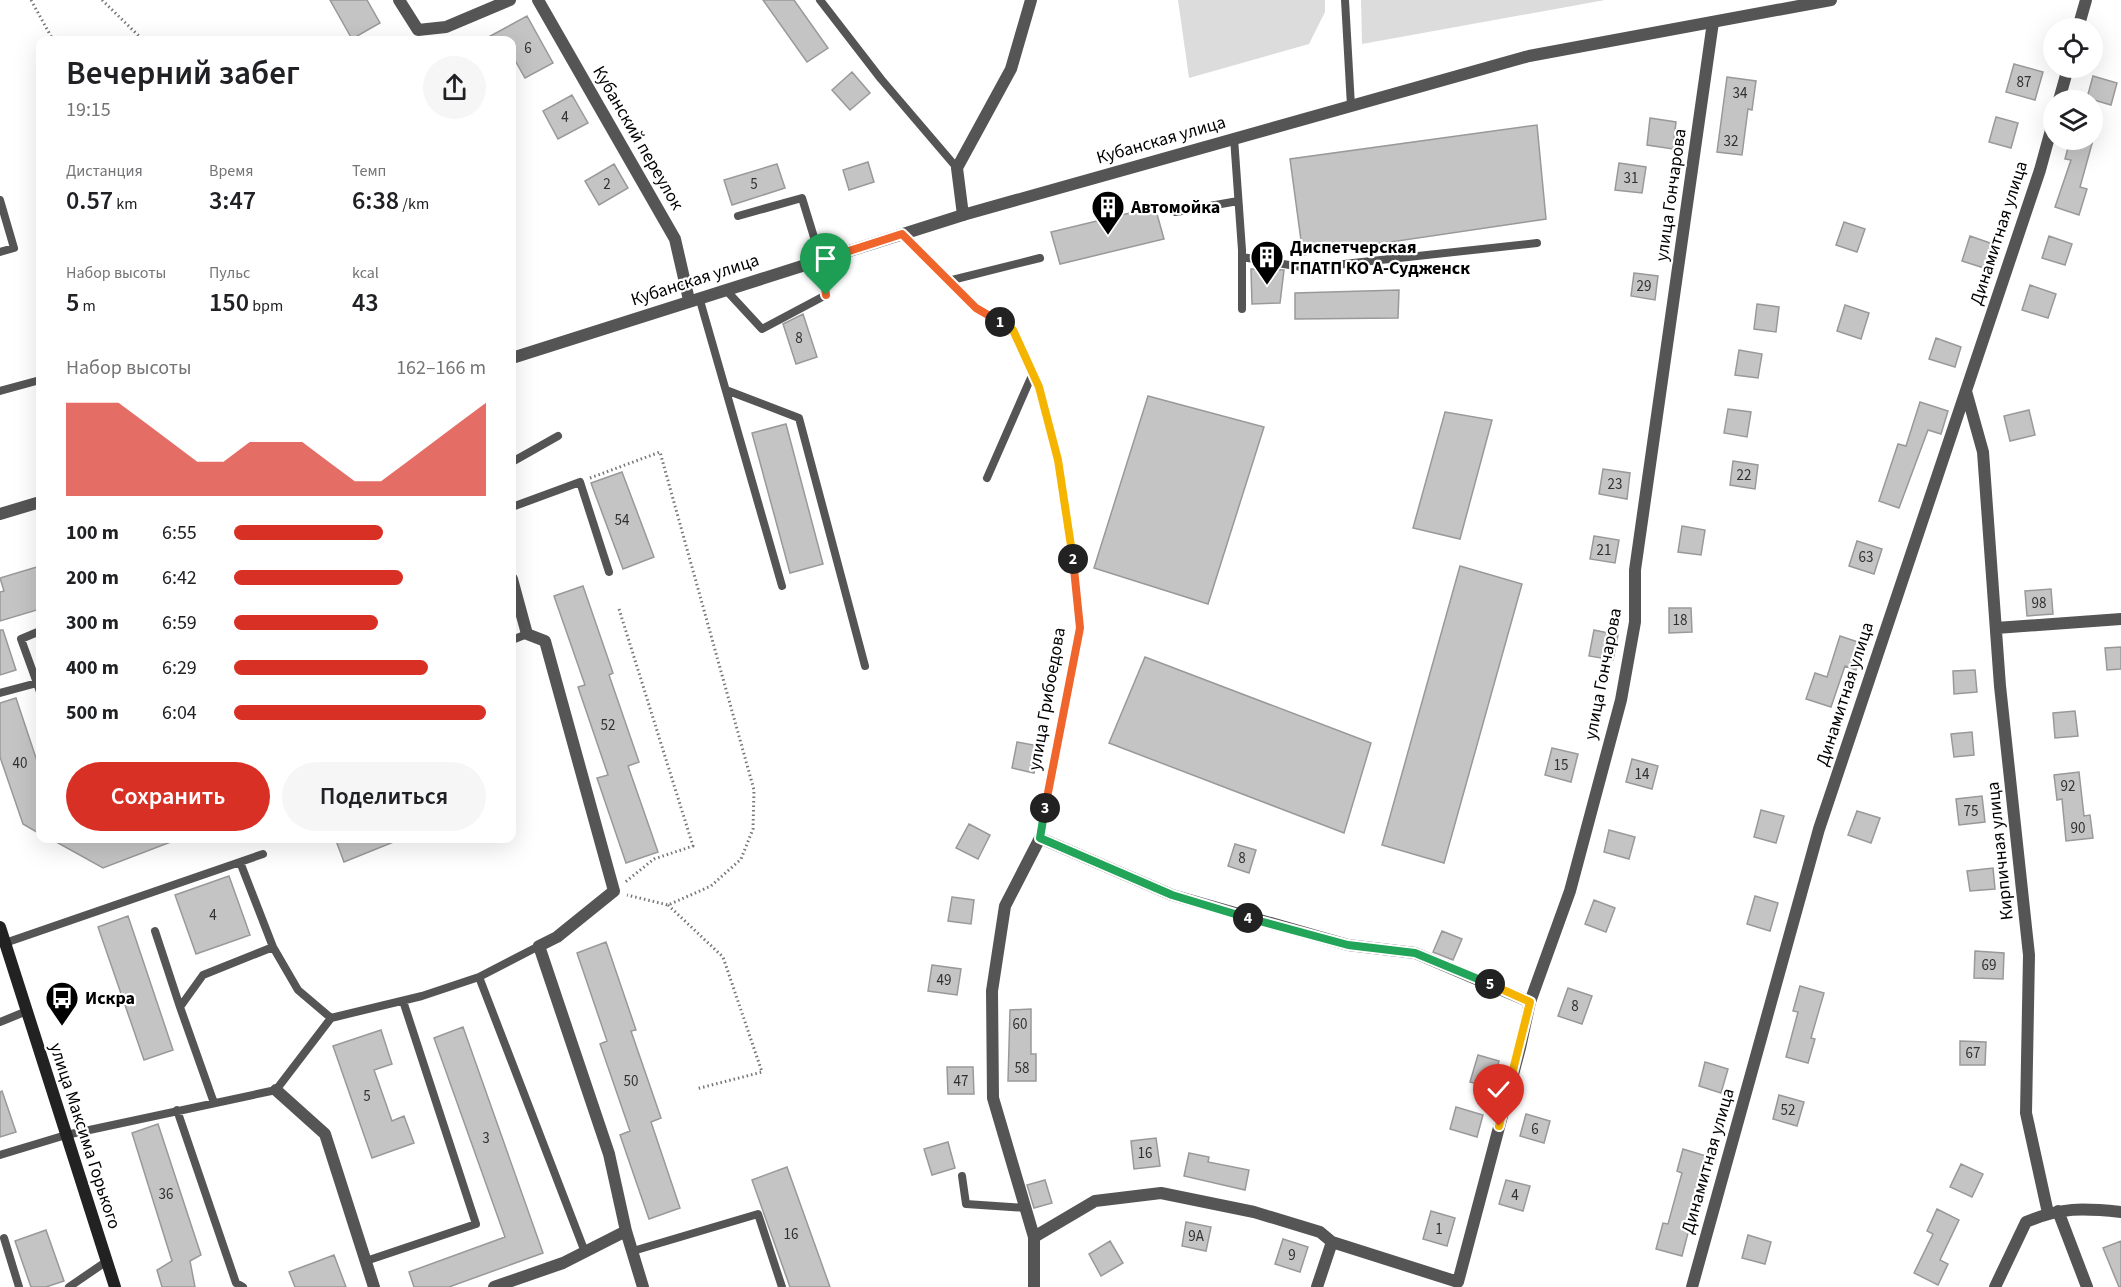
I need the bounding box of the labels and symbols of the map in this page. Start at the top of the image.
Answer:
house number: 6 [524,38,532,59]
street label: Кубанский переулок [586,61,690,215]
house number: 87 [2017,72,2031,93]
house number: 34 [1733,83,1748,104]
house number: 4 [561,107,569,128]
street label: Кубанская улица [1093,110,1229,170]
street label: улица Гончарова [1649,127,1693,263]
house number: 32 [1724,131,1738,152]
street label: Динамитная улица [1964,158,2034,308]
house number: 31 [1624,168,1638,189]
house number: 2 [603,174,611,195]
house number: 5 [750,174,758,195]
building icon: Автомойка [1090,189,1126,236]
place label: Автомойка [1130,195,1220,220]
pin [800,233,851,295]
place label: Диспетчерская ГПАТП КО А-Судженск [1290,235,1470,281]
building icon: Диспетчерская ГПАТП КО А-Судженск [1249,239,1285,286]
street label: Кубанская улица [628,248,762,312]
house number: 29 [1637,276,1651,297]
pin: 1 [985,307,1015,337]
house number: 8 [795,328,803,349]
house number: 22 [1737,465,1751,486]
house number: 23 [1608,474,1622,495]
house number: 54 [615,510,630,531]
house number: 21 [1597,540,1611,561]
pin: 2 [1058,544,1088,574]
house number: 63 [1859,547,1873,568]
house number: 98 [2032,593,2046,614]
street label: улица Гончарова [1578,606,1628,742]
house number: 18 [1673,610,1687,631]
street label: Динамитная улица [1810,619,1880,769]
street label: улица Грибоедова [1022,625,1072,773]
house number: 52 [601,715,615,736]
house number: 40 [13,753,27,774]
house number: 15 [1554,755,1568,776]
house number: 14 [1635,764,1650,785]
house number: 92 [2061,776,2075,797]
street label: Кирпичная улица [1980,780,2020,922]
pin: 3 [1030,793,1060,823]
house number: 75 [1964,801,1978,822]
house number: 90 [2071,818,2085,839]
house number: 8 [1238,848,1246,869]
pin: 4 [1233,903,1263,933]
house number: 4 [209,905,217,926]
house number: 69 [1982,955,1996,976]
pin: 5 [1475,969,1505,999]
house number: 49 [937,970,951,991]
bus stop icon: Искра [44,980,80,1027]
place label: Искра [85,986,135,1011]
house number: 8 [1571,996,1579,1017]
house number: 60 [1013,1014,1027,1035]
street label: улица Максима Горького [43,1040,127,1232]
house number: 67 [1966,1043,1980,1064]
house number: 58 [1015,1058,1029,1079]
pin [1473,1064,1524,1126]
house number: 50 [624,1071,638,1092]
house number: 47 [954,1071,968,1092]
street label: Динамитная улица [1675,1085,1741,1237]
house number: 5 [363,1086,371,1107]
house number: 52 [1781,1100,1795,1121]
house number: 6 [1531,1119,1539,1140]
house number: 3 [482,1128,490,1149]
house number: 16 [1138,1143,1152,1164]
house number: 36 [159,1184,173,1205]
house number: 4 [1511,1185,1519,1206]
house number: 1 [1435,1219,1443,1240]
house number: 16 [784,1224,798,1245]
house number: 9А [1188,1226,1205,1247]
house number: 9 [1288,1245,1296,1266]

